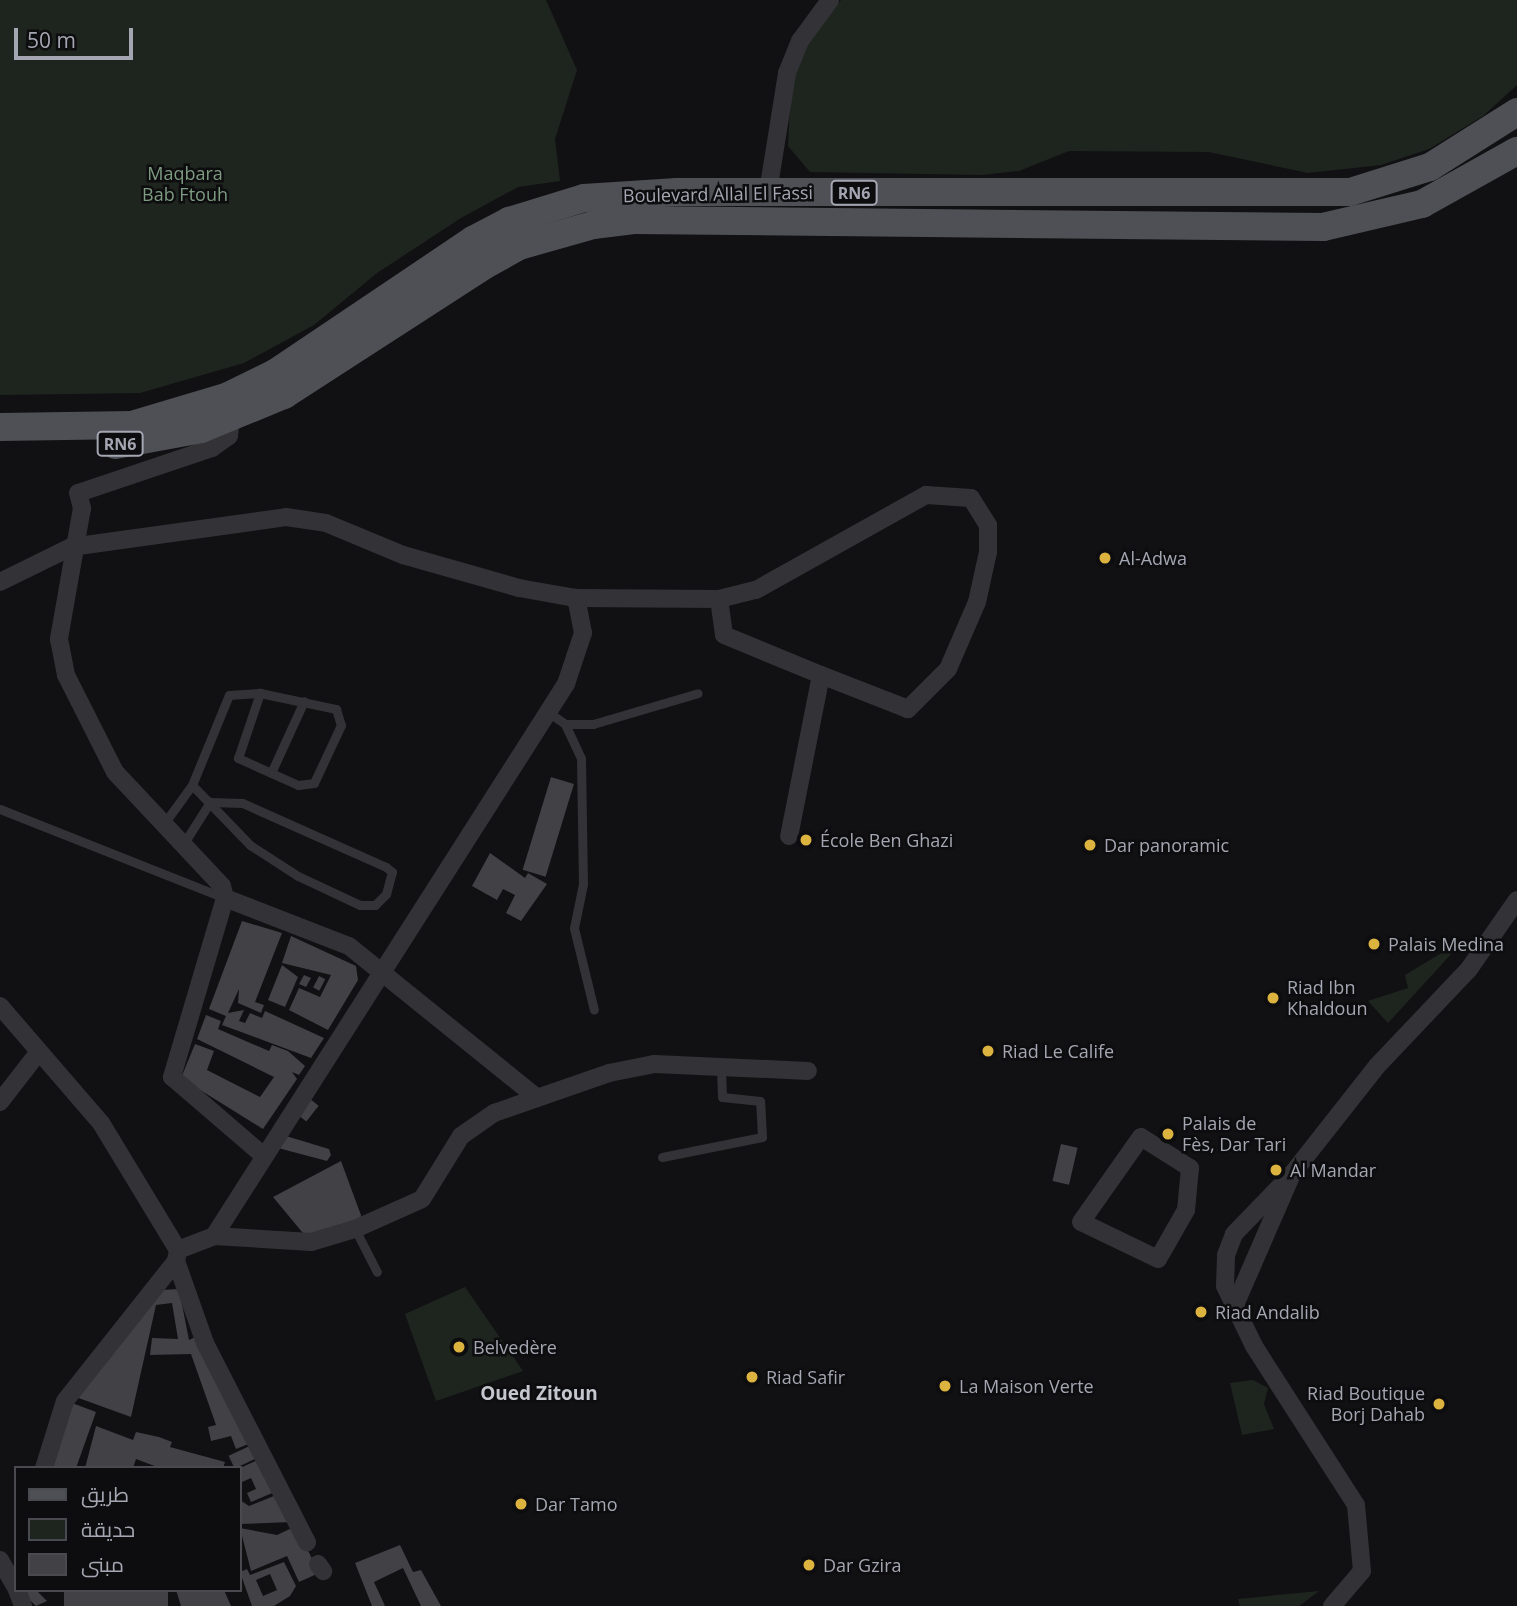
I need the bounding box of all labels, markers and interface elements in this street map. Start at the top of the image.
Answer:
scale bar [18,14,136,58]
text: 50 m [27,26,76,54]
park label: Maqbara Bab Ftouh [142,163,228,206]
road number: RN6 [830,181,878,206]
street label: Boulevard Allal El Fassi [623,182,813,206]
road number: RN6 [96,432,144,457]
place label: Al-Adwa [1119,547,1187,569]
marker: Al-Adwa [1097,550,1113,566]
place label: École Ben Ghazi [820,829,953,851]
marker: École Ben Ghazi [798,832,814,848]
place label: Dar panoramic [1104,834,1229,856]
marker: Dar panoramic [1082,837,1098,853]
place label: Palais Medina [1388,933,1504,955]
marker: Palais Medina [1366,936,1382,952]
place label: Riad Ibn Khaldoun [1287,977,1368,1020]
marker: Riad Ibn Khaldoun [1265,990,1281,1006]
place label: Riad Le Calife [1002,1040,1114,1062]
marker: Riad Le Calife [980,1043,996,1059]
place label: Palais de Fès, Dar Tari [1182,1113,1286,1156]
marker: Palais de Fès, Dar Tari [1160,1126,1176,1142]
place label: Al Mandar [1290,1159,1376,1181]
marker: Al Mandar [1268,1162,1284,1178]
place label: Riad Andalib [1215,1301,1320,1323]
marker: Riad Andalib [1193,1304,1209,1320]
place label: Belvedère [473,1336,557,1358]
marker: Belvedère [451,1339,467,1355]
place label: Riad Safir [766,1366,845,1388]
marker: Riad Safir [744,1369,760,1385]
place label: La Maison Verte [959,1375,1094,1397]
marker: La Maison Verte [937,1378,953,1394]
district label: Oued Zitoun [480,1383,598,1405]
place label: Riad Boutique Borj Dahab [1307,1383,1425,1426]
marker: Riad Boutique Borj Dahab [1431,1396,1447,1412]
legend [14,1466,242,1592]
text: طريق [81,1480,129,1508]
place label: Dar Tamo [535,1493,618,1515]
marker: Dar Tamo [513,1496,529,1512]
text: حديقة [81,1515,135,1543]
text: مبنى [81,1550,124,1578]
place label: Dar Gzira [823,1554,902,1576]
marker: Dar Gzira [801,1557,817,1573]

